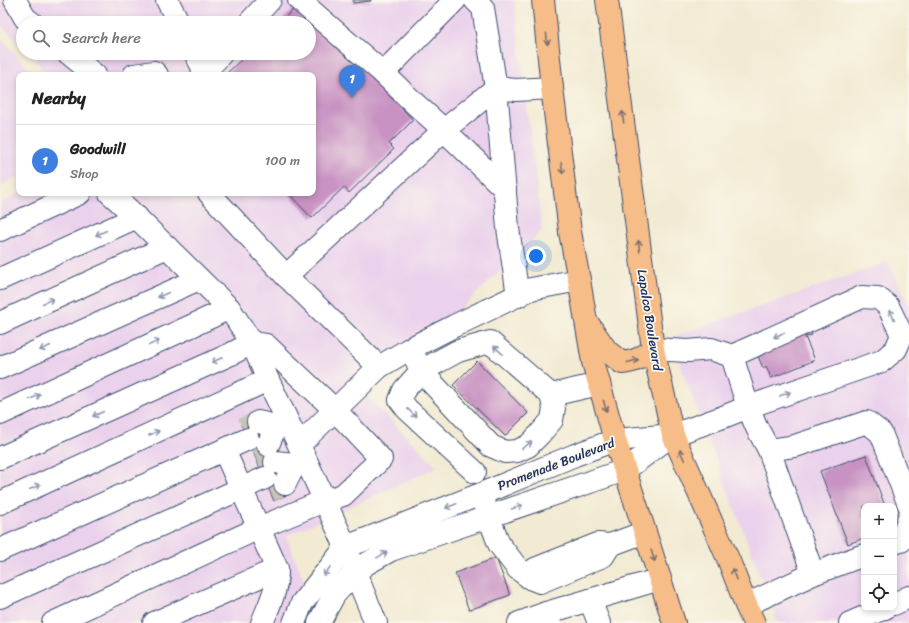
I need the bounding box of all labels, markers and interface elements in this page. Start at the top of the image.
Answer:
search box [16,16,316,60]
text: Search here [62,25,141,51]
icon: search [30,27,52,49]
one-way arrow [543,32,551,45]
pin: 1 [339,65,365,98]
text: Nearby [32,83,86,113]
one-way arrow [619,111,627,124]
text: Goodwill [70,136,126,162]
text: 1 [42,149,48,172]
text: 100 m [265,149,300,172]
one-way arrow [558,161,566,174]
text: Shop [70,162,98,185]
one-way arrow [96,230,108,238]
one-way arrow [635,240,643,253]
your location [526,246,546,266]
street label: Lapalco Boulevard [631,268,670,374]
one-way arrow [158,291,170,299]
one-way arrow [42,297,54,304]
one-way arrow [888,310,895,322]
one-way arrow [773,331,785,339]
one-way arrow [147,339,159,346]
one-way arrow [39,345,51,352]
one-way arrow [493,345,503,355]
one-way arrow [626,356,639,364]
one-way arrow [211,357,223,364]
one-way arrow [778,390,791,397]
one-way arrow [29,393,41,400]
one-way arrow [602,399,610,412]
one-way arrow [407,408,417,418]
one-way arrow [93,411,105,418]
one-way arrow [147,429,159,436]
street label: Promenade Boulevard [494,431,619,497]
one-way arrow [521,441,532,449]
one-way arrow [678,449,685,461]
one-way arrow [29,483,41,490]
one-way arrow [446,502,458,510]
one-way arrow [511,502,523,510]
map controls [861,503,897,611]
button: + [861,503,897,539]
button: − [861,539,897,575]
one-way arrow [650,550,657,563]
one-way arrow [376,551,388,558]
one-way arrow [323,566,331,577]
one-way arrow [729,568,737,580]
button: locate [861,575,897,611]

